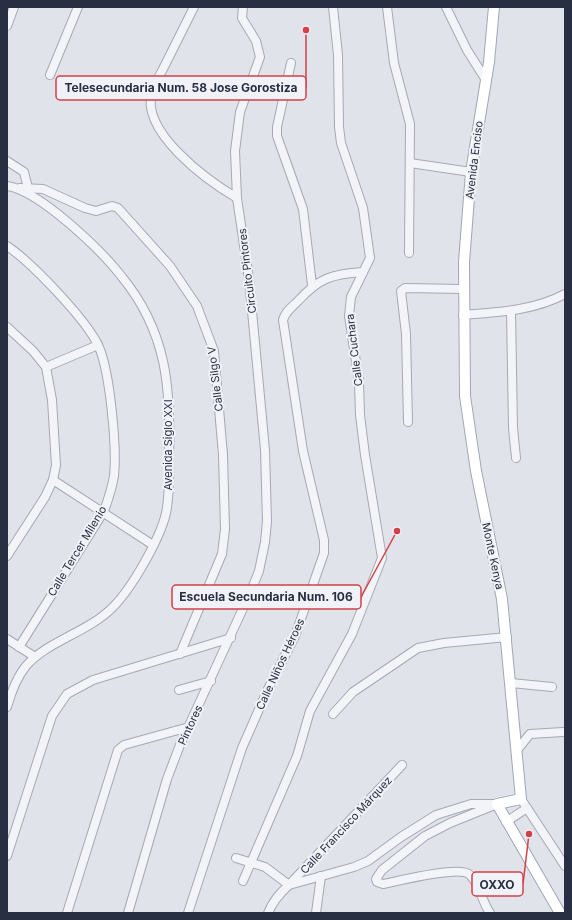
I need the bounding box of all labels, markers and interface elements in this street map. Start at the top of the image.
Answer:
callout: Telesecundaria Num. 58 Jose Gorostiza [56,76,306,100]
text: Telesecundaria Num. 58 Jose Gorostiza [64,80,298,95]
street label: Avenida Enciso [462,120,486,200]
street label: Circuito Pintores [235,227,259,314]
street label: Calle Cuchara [343,313,365,387]
street label: Calle Silgo V [204,345,226,412]
street label: Avenida Siglo XXI [161,399,175,491]
street label: Calle Tercer Milenio [44,503,110,599]
street label: Monte Kenya [479,521,507,591]
callout: Escuela Secundaria Num. 106 [172,585,361,609]
text: Escuela Secundaria Num. 106 [179,589,353,604]
street label: Calle Niños Héroes [253,616,307,712]
street label: Pintores [175,703,205,747]
street label: Calle Francisco Márquez [297,773,395,877]
callout: OXXO [472,872,523,896]
text: OXXO [480,877,514,892]

